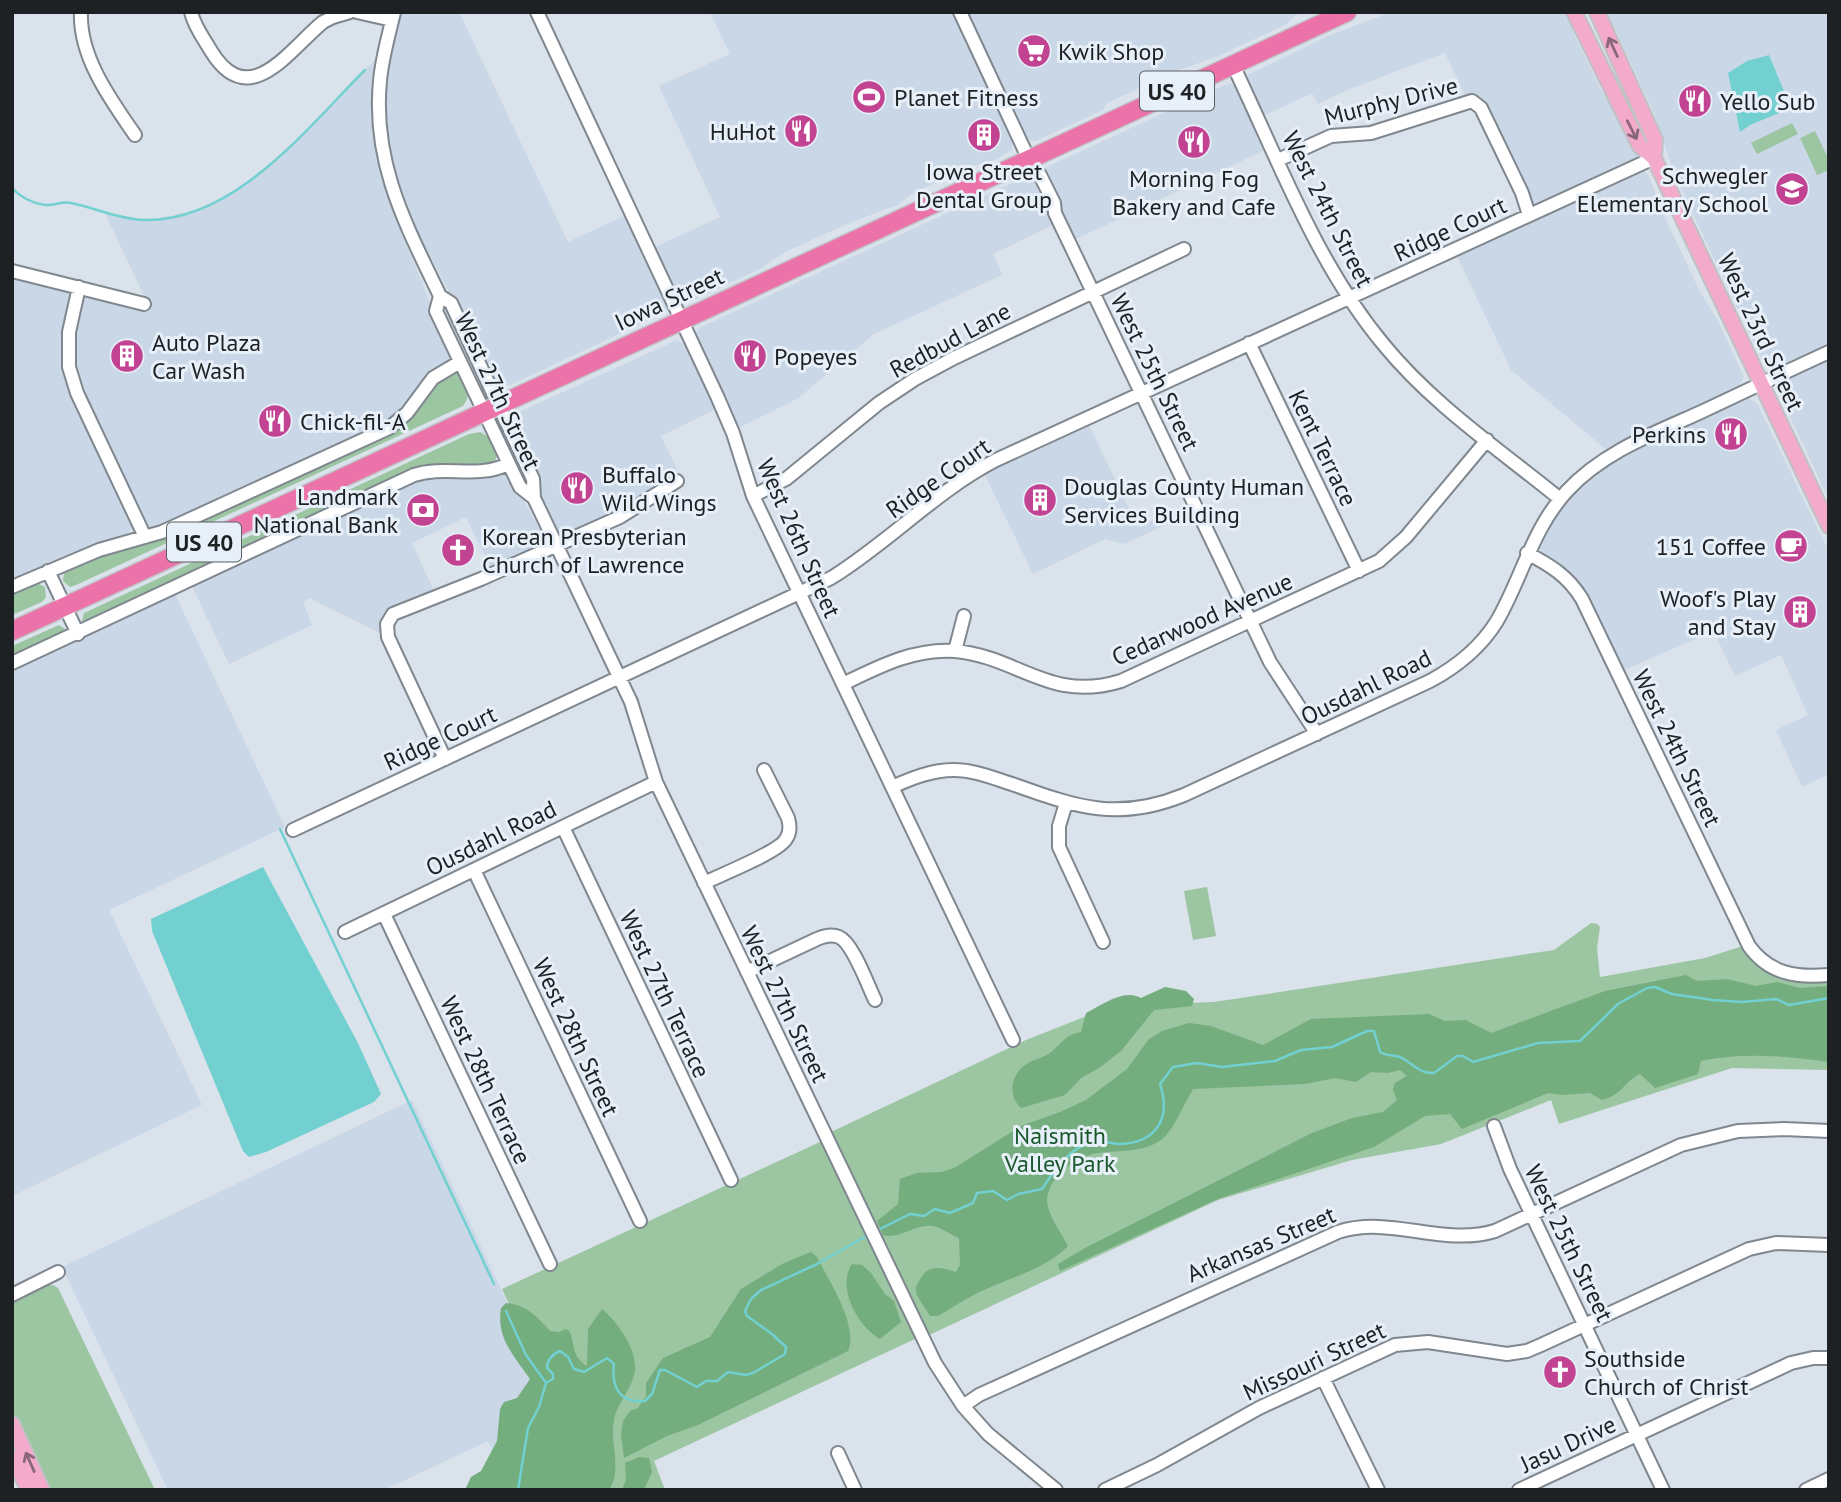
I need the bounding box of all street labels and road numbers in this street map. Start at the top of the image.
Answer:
street label: Murphy Drive [1321,69,1461,133]
road number: US 40 [1140,72,1214,110]
street label: West 24th Street [1275,126,1381,292]
street label: Ridge Court [1389,189,1511,269]
street label: West 23rd Street [1711,248,1811,416]
street label: Iowa Street [610,260,728,338]
street label: West 25th Street [1104,288,1206,456]
street label: Redbud Lane [884,295,1016,385]
street label: West 27th Street [448,307,548,475]
street label: Kent Terrace [1282,385,1364,511]
street label: Ridge Court [880,431,996,525]
street label: West 26th Street [750,454,848,622]
road number: US 40 [167,522,241,562]
street label: Cedarwood Avenue [1107,565,1297,673]
street label: Ousdahl Road [1296,642,1436,732]
street label: West 24th Street [1626,664,1728,832]
street label: Ridge Court [379,698,501,778]
street label: Ousdahl Road [421,793,561,883]
street label: West 27th Terrace [613,905,717,1083]
street label: West 27th Street [734,921,836,1087]
street label: West 28th Street [526,953,626,1121]
street label: West 28th Terrace [434,991,538,1169]
street label: West 25th Street [1518,1159,1620,1327]
street label: Arkansas Street [1182,1199,1340,1289]
street label: Missouri Street [1238,1314,1390,1408]
street label: Jasu Drive [1514,1408,1621,1480]

